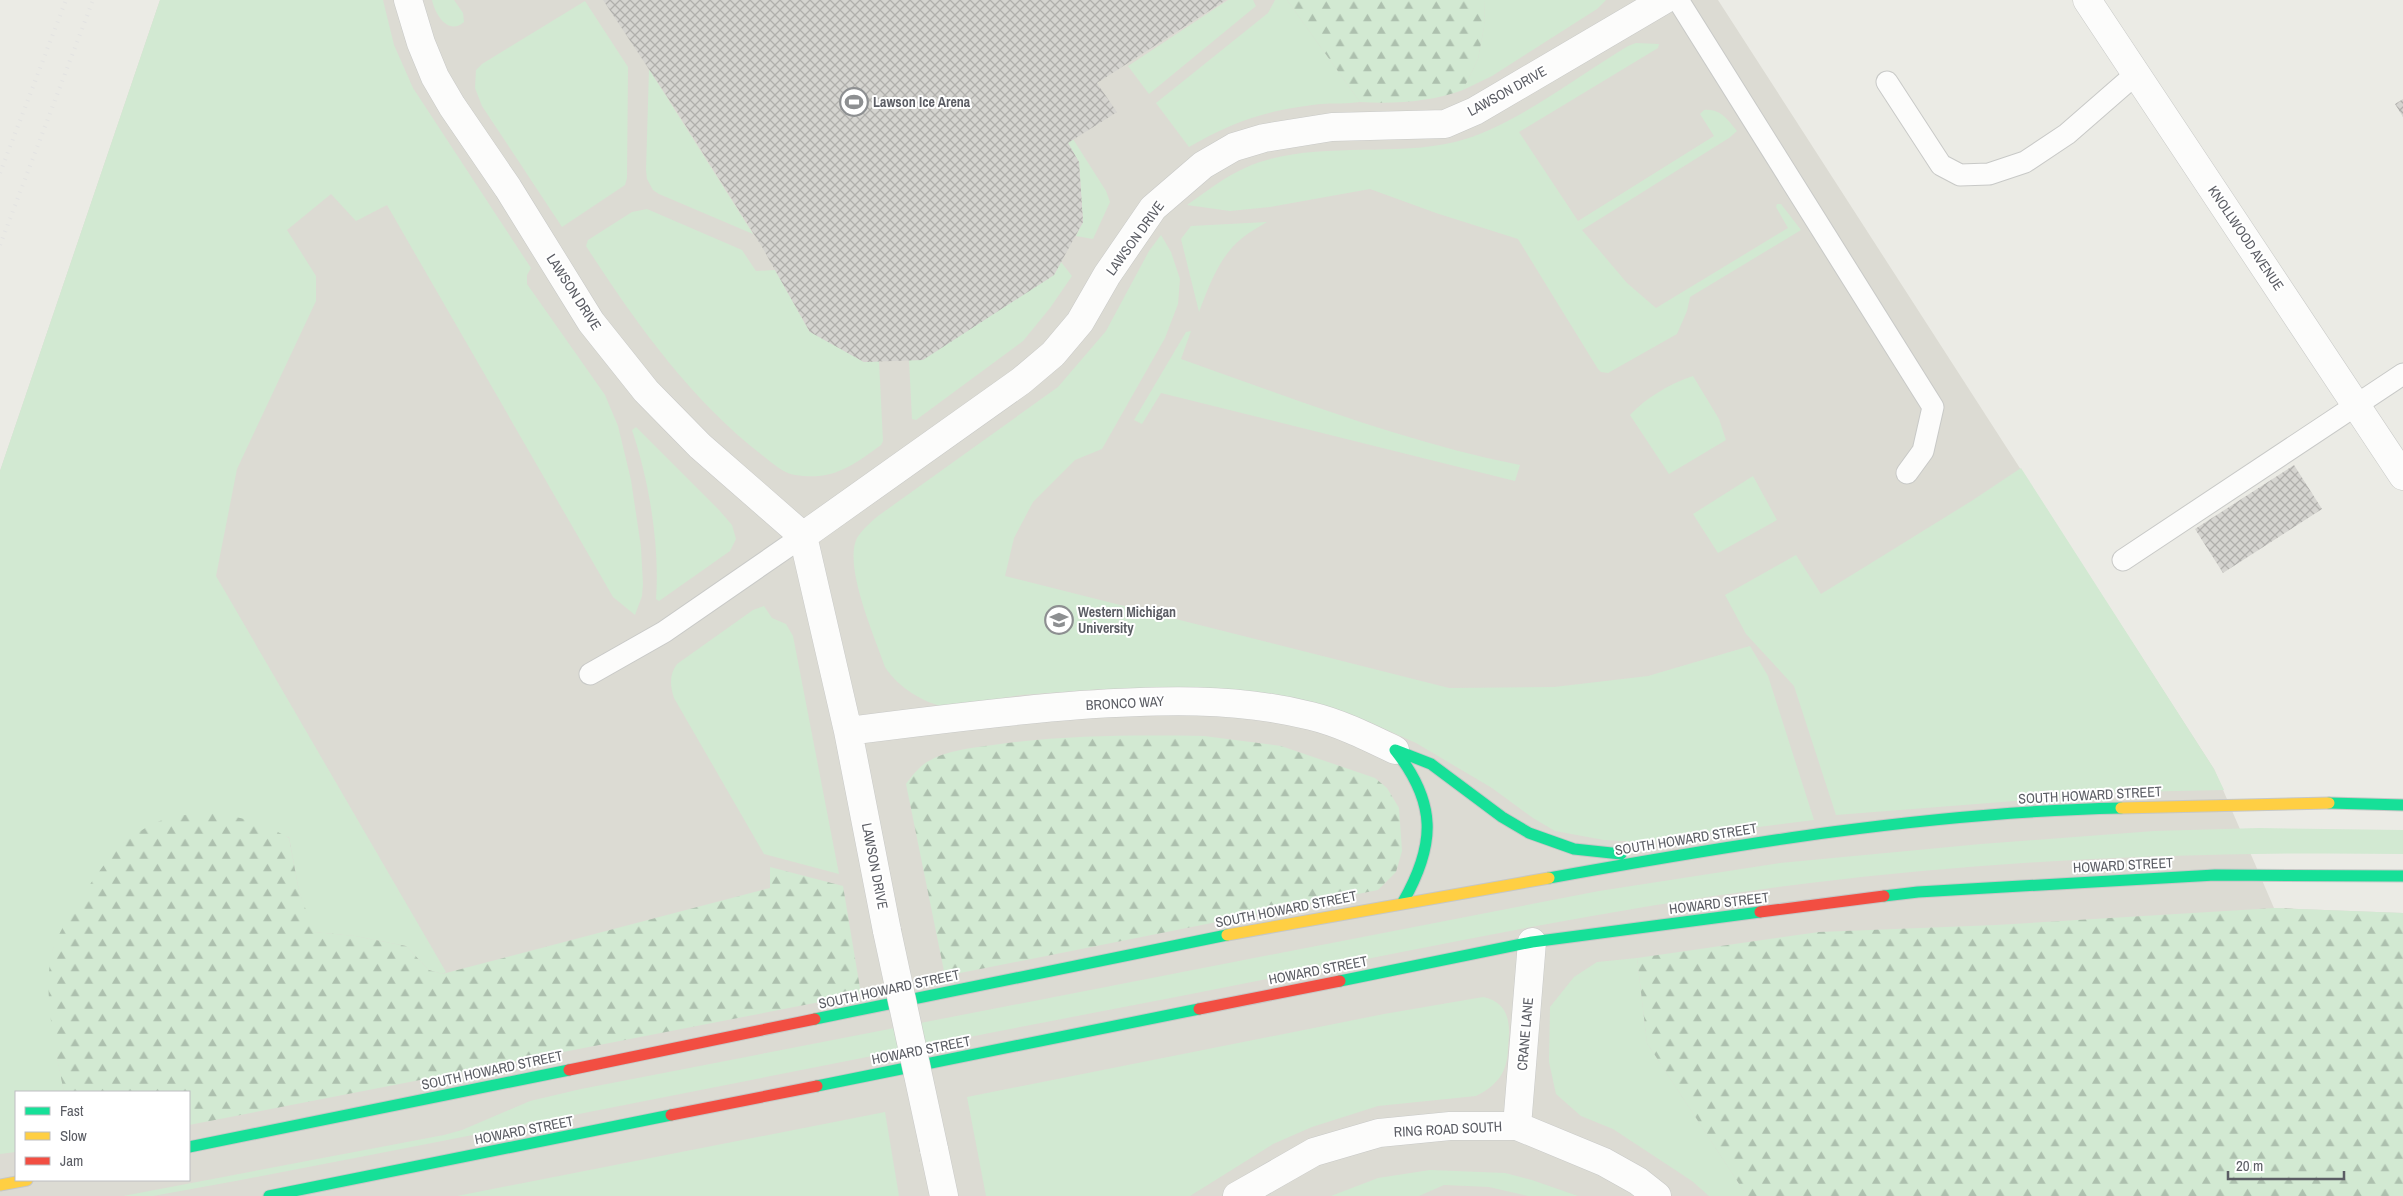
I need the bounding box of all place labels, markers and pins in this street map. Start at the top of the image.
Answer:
sports icon: Lawson Ice Arena [839,87,869,117]
place label: Lawson Ice Arena [873,93,971,111]
place label: Western Michigan University [1078,603,1176,637]
school or university icon: Western Michigan University [1044,605,1074,635]

